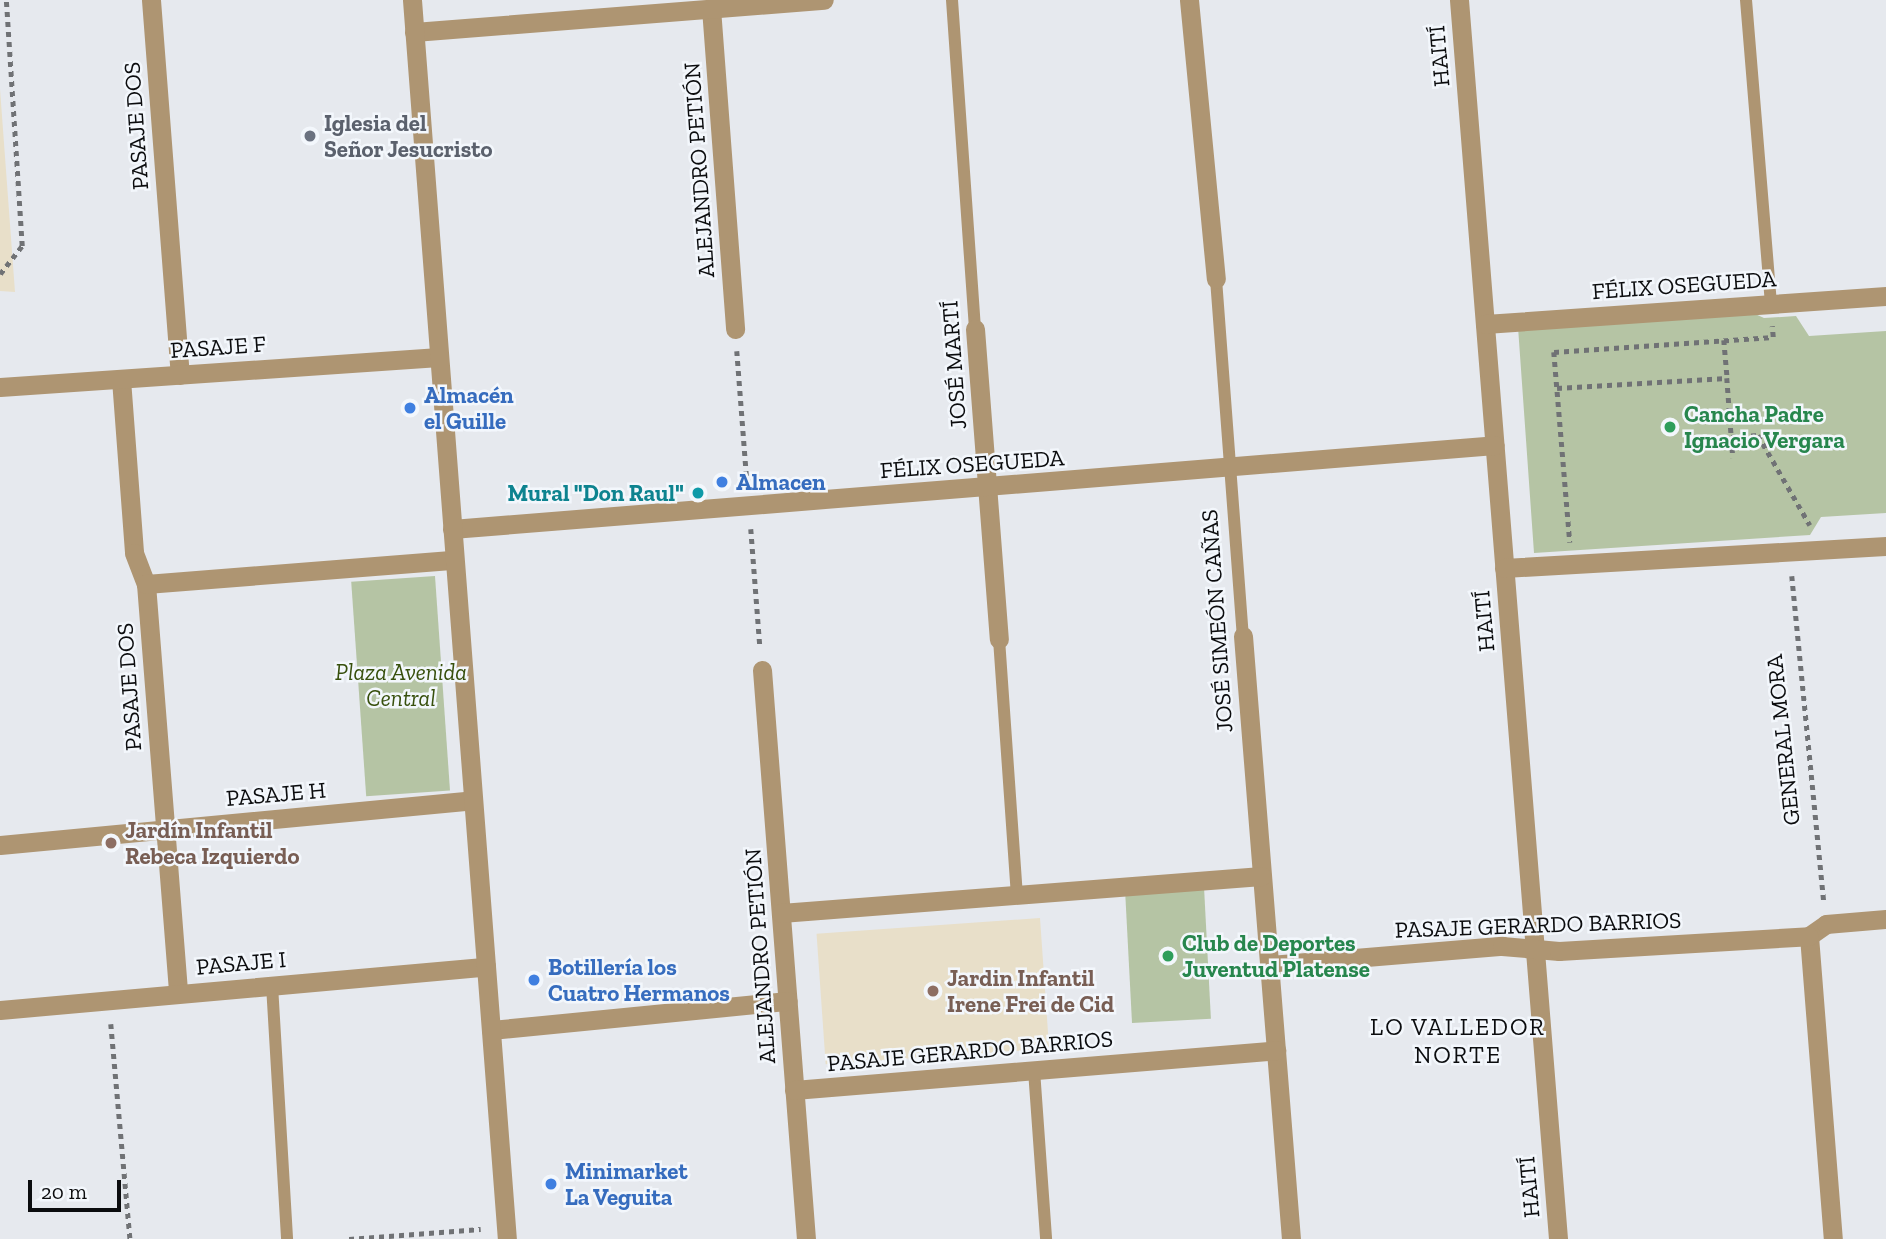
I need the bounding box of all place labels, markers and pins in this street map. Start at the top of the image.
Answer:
place label: Iglesia del Señor Jesucristo [324,109,493,163]
marker: Iglesia del Señor Jesucristo [302,128,318,144]
place label: Almacén el Guille [424,381,514,435]
marker: Almacén el Guille [402,400,418,416]
place label: Cancha Padre Ignacio Vergara [1684,400,1846,454]
marker: Cancha Padre Ignacio Vergara [1662,419,1678,435]
place label: Almacen [736,468,826,496]
marker: Almacen [714,474,730,490]
place label: Mural "Don Raul" [507,479,684,507]
marker: Mural "Don Raul" [690,485,706,501]
place label: Jardín Infantil Rebeca Izquierdo [125,816,299,870]
marker: Jardín Infantil Rebeca Izquierdo [103,835,119,851]
place label: Club de Deportes Juventud Platense [1182,929,1370,983]
marker: Club de Deportes Juventud Platense [1160,948,1176,964]
place label: Botillería los Cuatro Hermanos [548,953,730,1007]
place label: Jardin Infantil Irene Frei de Cid [947,964,1114,1018]
marker: Botillería los Cuatro Hermanos [526,972,542,988]
marker: Jardin Infantil Irene Frei de Cid [925,983,941,999]
place label: Minimarket La Veguita [565,1157,688,1211]
marker: Minimarket La Veguita [543,1176,559,1192]

